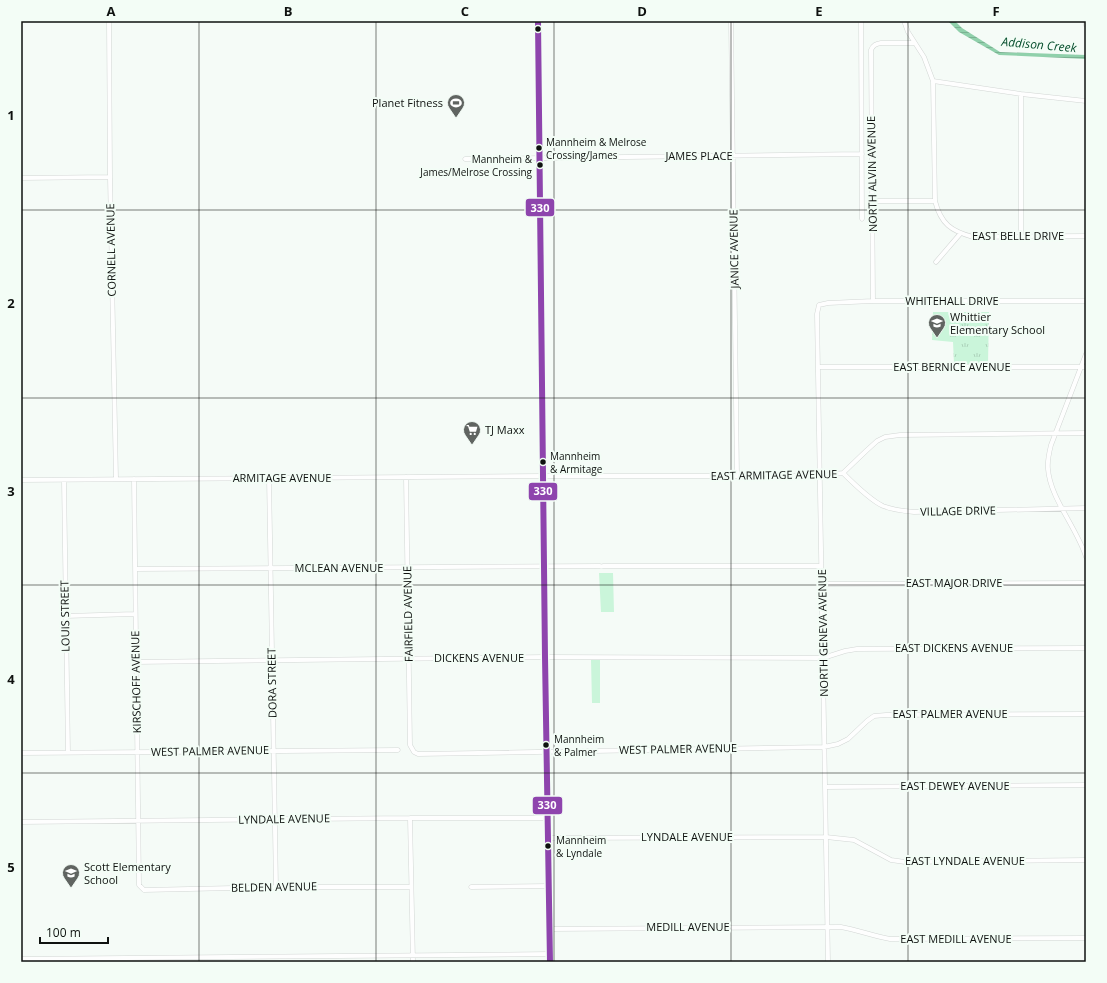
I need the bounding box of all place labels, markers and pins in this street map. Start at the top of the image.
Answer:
unlabelled marker [533,24,543,34]
sports icon: Planet Fitness [446,93,466,118]
place label: Planet Fitness [372,95,443,110]
place label: Mannheim & Melrose Crossing/James [546,135,647,162]
marker: Mannheim & Melrose Crossing/James [534,143,544,153]
place label: Mannheim & James/Melrose Crossing [419,152,533,179]
marker: Mannheim & James/Melrose Crossing [535,160,545,170]
place label: Whittier Elementary School [950,309,1045,337]
school or university icon: Whittier Elementary School [927,313,947,338]
supermarket icon: TJ Maxx [462,420,482,445]
place label: TJ Maxx [485,422,525,437]
place label: Mannheim & Armitage [550,449,603,476]
marker: Mannheim & Armitage [538,457,548,467]
place label: Mannheim & Palmer [554,732,604,759]
marker: Mannheim & Palmer [541,740,551,750]
place label: Mannheim & Lyndale [556,833,606,860]
marker: Mannheim & Lyndale [543,841,553,851]
place label: Scott Elementary School [84,859,171,887]
school or university icon: Scott Elementary School [61,863,81,888]

